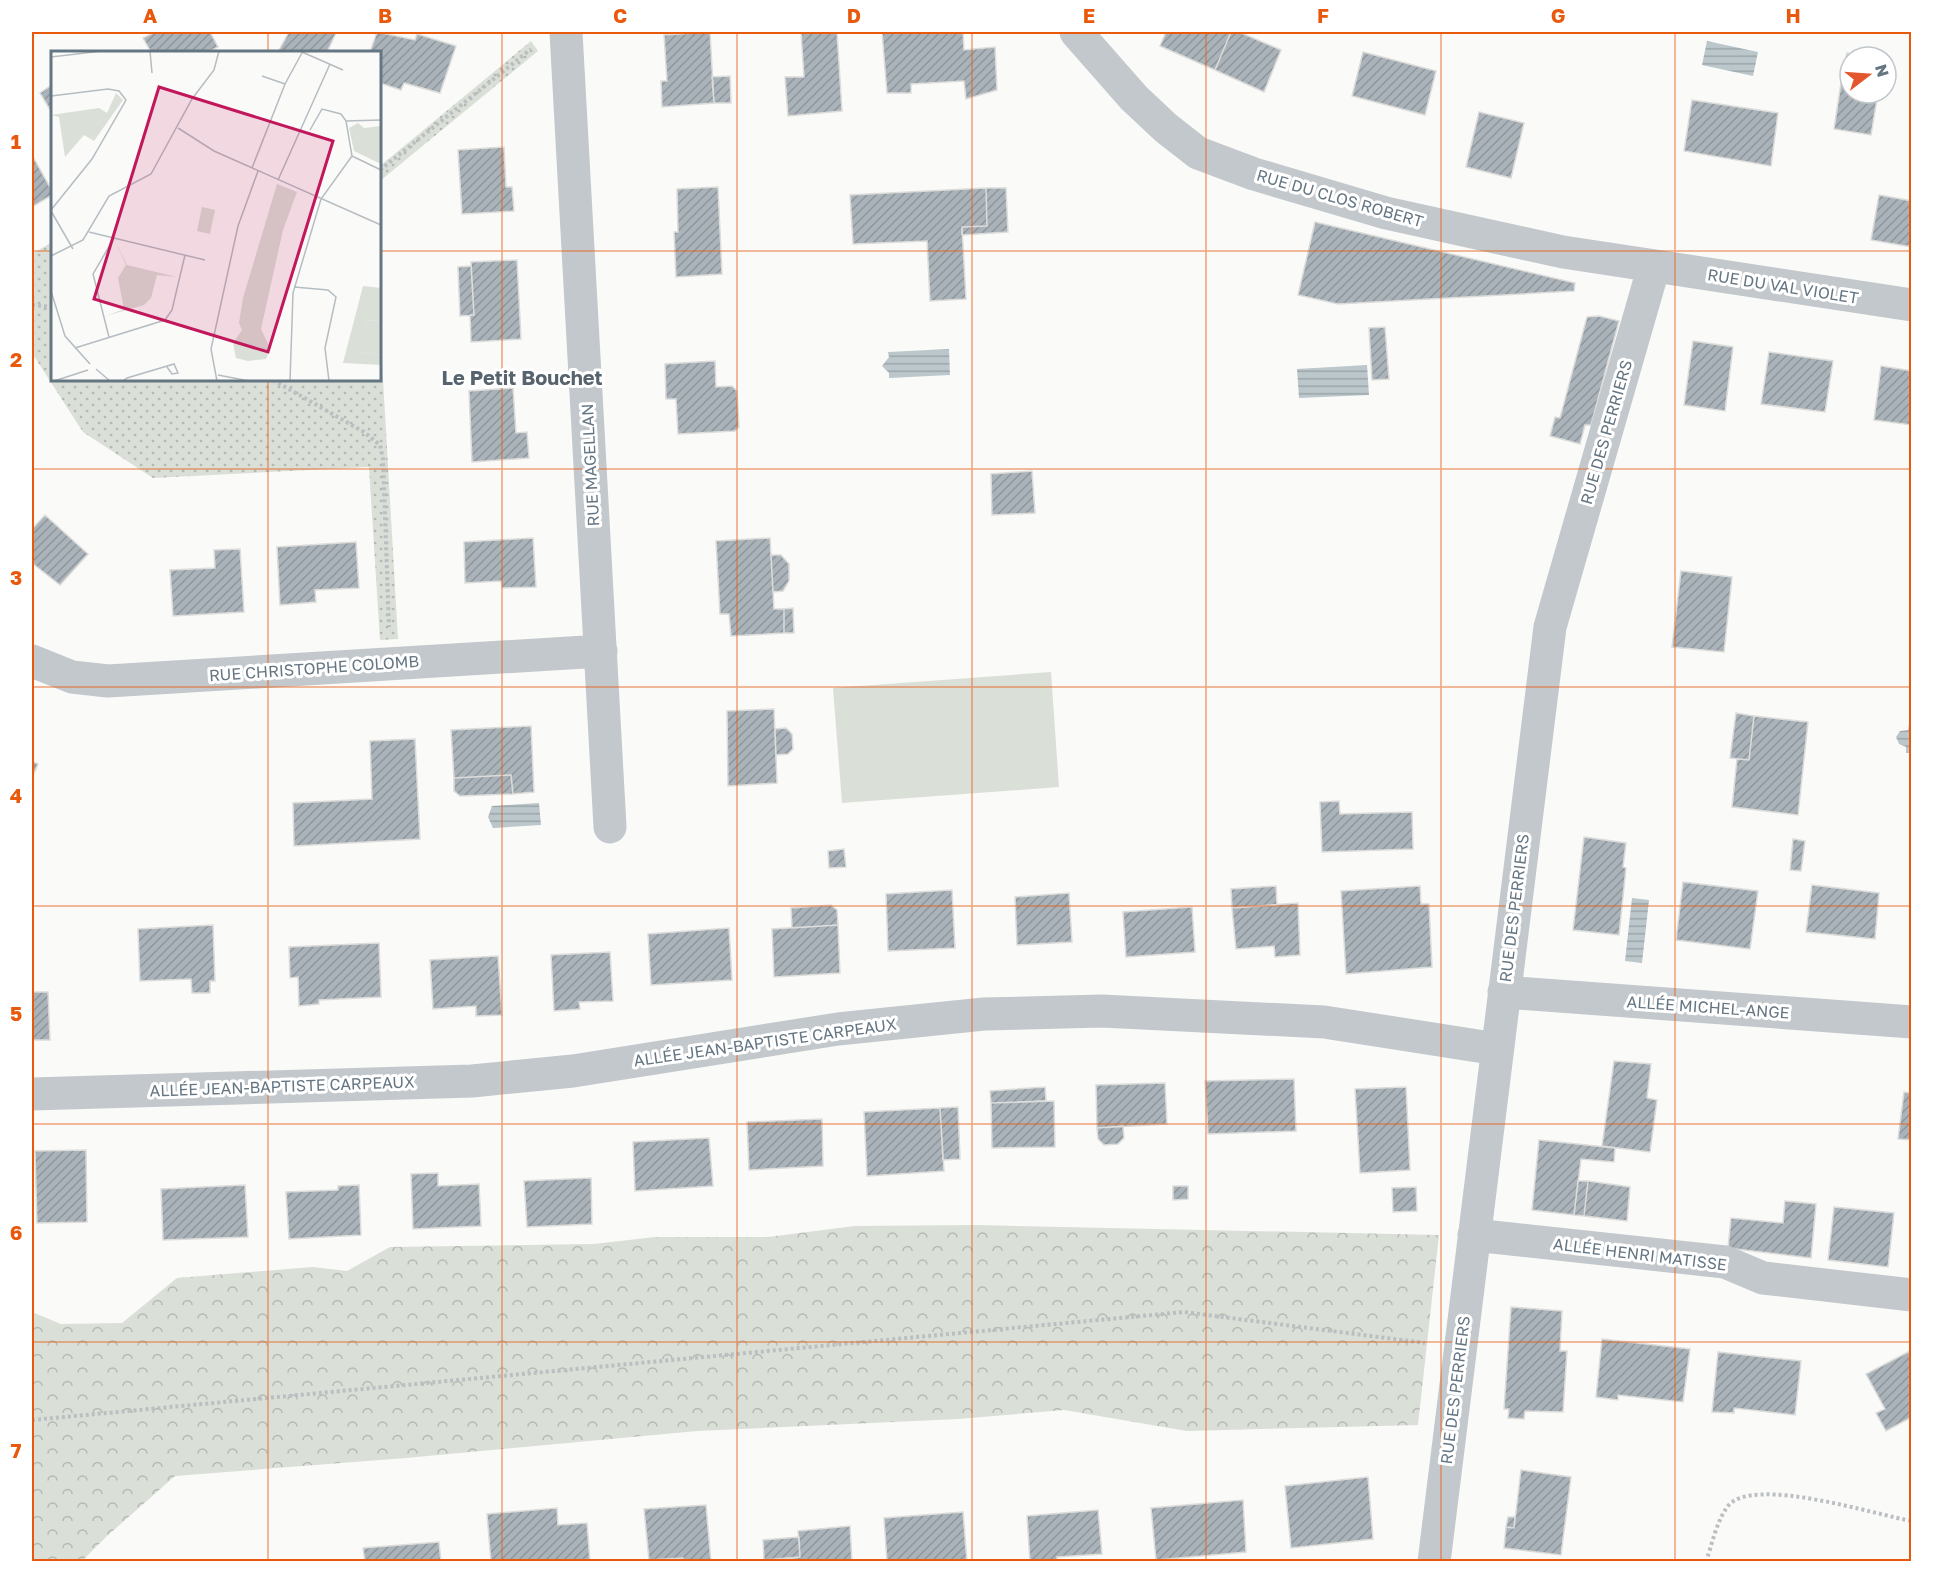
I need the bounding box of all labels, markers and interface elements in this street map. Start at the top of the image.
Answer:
text: A [143,3,157,27]
text: B [378,3,392,27]
text: C [613,3,627,27]
text: D [847,3,861,27]
text: E [1083,3,1095,27]
text: F [1317,3,1329,27]
text: G [1551,3,1565,27]
text: H [1785,3,1801,27]
north arrow [1838,45,1898,105]
inset map [51,51,381,381]
text: N [1871,62,1894,79]
text: 1 [11,129,21,153]
street label: RUE DU CLOS ROBERT [1254,165,1426,231]
street label: RUE DU VAL VIOLET [1706,264,1860,308]
text: 2 [10,347,22,371]
street label: RUE DES PERRIERS [1576,358,1636,506]
district label: Le Petit Bouchet [442,365,602,389]
street label: RUE MAGELLAN [577,403,603,527]
text: 3 [10,565,22,589]
street label: RUE CHRISTOPHE COLOMB [208,651,420,685]
text: 4 [10,783,22,807]
street label: RUE DES PERRIERS [1495,833,1533,983]
street label: ALLÉE MICHEL-ANGE [1626,991,1790,1023]
text: 5 [10,1001,22,1025]
street label: ALLÉE JEAN-BAPTISTE CARPEAUX [632,1014,898,1070]
street label: ALLÉE JEAN-BAPTISTE CARPEAUX [149,1071,415,1101]
text: 6 [10,1220,22,1244]
street label: ALLÉE HENRI MATISSE [1552,1233,1728,1275]
street label: RUE DES PERRIERS [1436,1315,1474,1465]
text: 7 [11,1438,22,1462]

